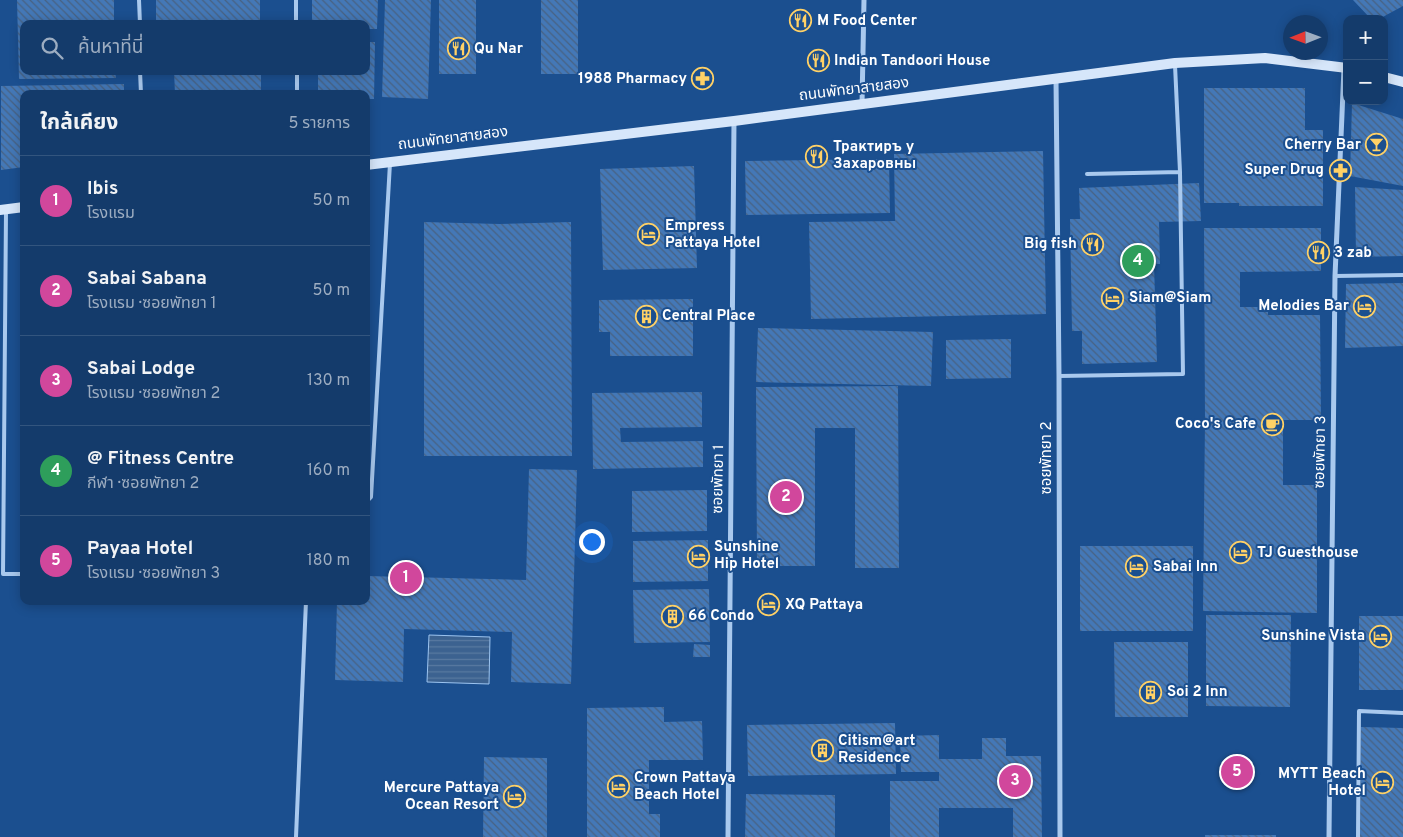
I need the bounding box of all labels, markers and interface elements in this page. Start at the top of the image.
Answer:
restaurant icon: M Food Center [789,9,813,33]
place label: M Food Center [817,12,918,31]
north arrow [1283,15,1328,60]
map controls [1343,15,1388,105]
button: + [1343,15,1388,60]
search box [20,20,370,75]
icon: search [38,34,66,62]
text: ค้นหาที่นี่ [78,36,143,60]
restaurant icon: Qu Nar [446,37,470,61]
place label: Qu Nar [474,40,524,59]
restaurant icon: Indian Tandoori House [806,49,830,73]
place label: Indian Tandoori House [834,52,990,71]
button: − [1343,60,1388,105]
pharmacy icon: 1988 Pharmacy [691,67,715,91]
place label: 1988 Pharmacy [578,70,687,89]
street label: ถนนพัทยาสายสอง [798,74,910,106]
text: ใกล้เคียง [40,110,118,137]
text: 5 รายการ [289,114,350,134]
street label: ถนนพัทยาสายสอง [397,123,509,155]
bar icon: Cherry Bar [1365,133,1389,157]
place label: Cherry Bar [1284,136,1362,155]
place label: Трактиръ у Захаровны [833,138,916,174]
restaurant icon: Трактиръ у Захаровны [805,144,829,168]
pharmacy icon: Super Drug [1328,158,1352,182]
place label: Super Drug [1244,161,1324,180]
text: Ibis [87,177,118,201]
text: 1 [53,191,59,211]
text: 50 m [313,191,350,211]
text: โรงแรม [87,204,135,224]
place label: Empress Pattaya Hotel [665,217,760,253]
hotel icon: Empress Pattaya Hotel [637,223,661,247]
restaurant icon: Big fish [1081,232,1105,256]
place label: Big fish [1024,235,1077,254]
restaurant icon: 3 zab [1306,241,1330,265]
pin: 4 [1122,242,1154,280]
place label: 3 zab [1334,244,1372,263]
text: Sabai Sabana [87,267,207,291]
text: 2 [51,281,61,301]
text: 50 m [313,281,350,301]
hotel icon: Siam@Siam [1101,286,1125,310]
place label: Siam@Siam [1129,289,1211,308]
text: โรงแรม · ซอยพัทยา 1 [87,294,216,314]
hotel icon: Melodies Bar [1353,294,1377,318]
place label: Melodies Bar [1258,297,1350,316]
building icon: Central Place [634,304,658,328]
place label: Central Place [662,307,755,326]
text: Sabai Lodge [87,357,195,381]
text: 3 [51,371,61,391]
text: 130 m [307,371,350,391]
text: โรงแรม · ซอยพัทยา 2 [87,384,220,404]
cafe icon: Coco's Cafe [1260,412,1284,436]
place label: Coco's Cafe [1175,415,1256,434]
street label: ซอยพัทยา 3 [1311,415,1331,489]
street label: ซอยพัทยา 2 [1038,421,1057,495]
street label: ซอยพัทยา 1 [709,444,729,514]
text: @ Fitness Centre [87,447,234,471]
text: 4 [51,461,61,481]
text: 160 m [307,461,350,481]
text: กีฬา · ซอยพัทยา 2 [87,474,199,494]
pin: 2 [770,478,802,516]
your location [579,529,605,555]
text: Payaa Hotel [87,537,193,561]
place label: Sunshine Hip Hotel [714,538,779,574]
hotel icon: TJ Guesthouse [1229,541,1253,565]
hotel icon: Sunshine Hip Hotel [686,544,710,568]
place label: TJ Guesthouse [1257,544,1359,563]
text: 5 [51,551,61,571]
text: 180 m [307,551,350,571]
hotel icon: Sabai Inn [1125,555,1149,579]
place label: Sabai Inn [1153,558,1218,577]
pin: 1 [390,559,422,597]
text: โรงแรม · ซอยพัทยา 3 [87,564,220,584]
hotel icon: XQ Pattaya [757,593,781,617]
place label: XQ Pattaya [785,596,863,615]
building icon: 66 Condo [660,604,684,628]
place label: 66 Condo [688,607,754,626]
hotel icon: Sunshine Vista [1369,624,1393,648]
place label: Sunshine Vista [1261,627,1365,646]
building icon: Soi 2 Inn [1139,680,1163,704]
place label: Soi 2 Inn [1167,683,1228,702]
place label: Citism@art Residence [838,732,915,768]
building icon: Citism@art Residence [810,738,834,762]
pin: 5 [1221,753,1253,791]
pin: 3 [999,762,1031,800]
place label: MYTT Beach Hotel [1278,765,1366,801]
place label: Crown Pattaya Beach Hotel [634,769,736,805]
hotel icon: MYTT Beach Hotel [1370,771,1394,795]
hotel icon: Crown Pattaya Beach Hotel [606,775,630,799]
place label: Mercure Pattaya Ocean Resort [384,779,499,815]
hotel icon: Mercure Pattaya Ocean Resort [503,785,527,809]

